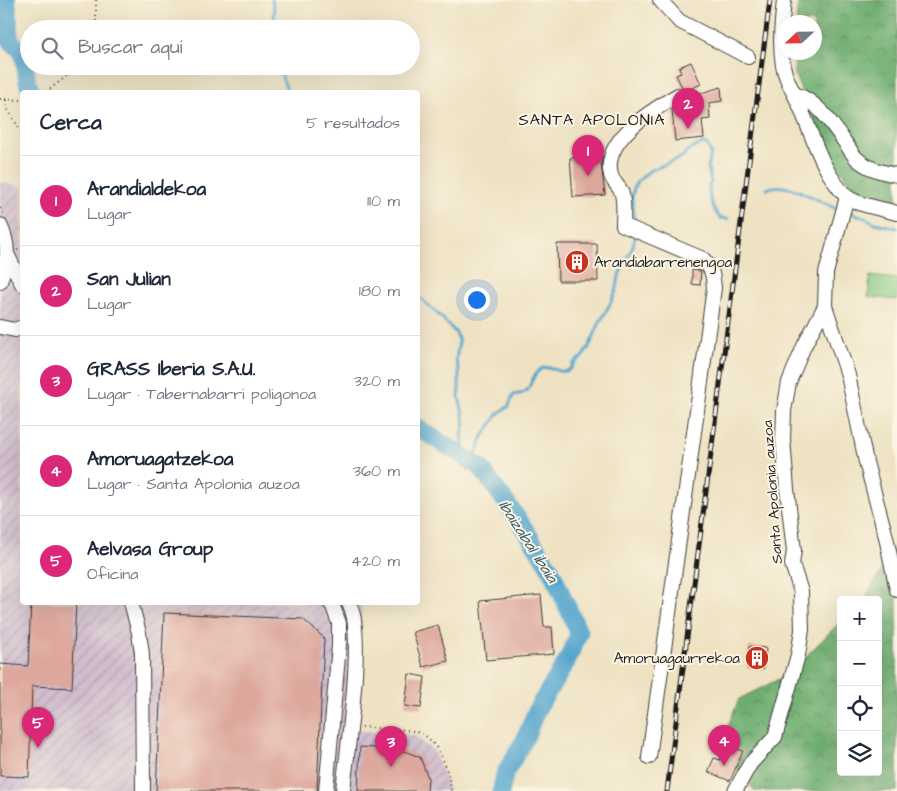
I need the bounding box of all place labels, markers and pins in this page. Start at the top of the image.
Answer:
pin: 2 [672,88,704,129]
pin: 1 [572,135,604,176]
building icon: Arandiabarrenengoa [564,249,590,275]
place label: Arandiabarrenengoa [594,252,733,274]
building icon: Amoruagaurrekoa [744,645,770,671]
place label: Amoruagaurrekoa [614,648,740,670]
pin: 5 [22,707,54,748]
pin: 4 [708,725,740,766]
pin: 3 [375,726,407,767]

